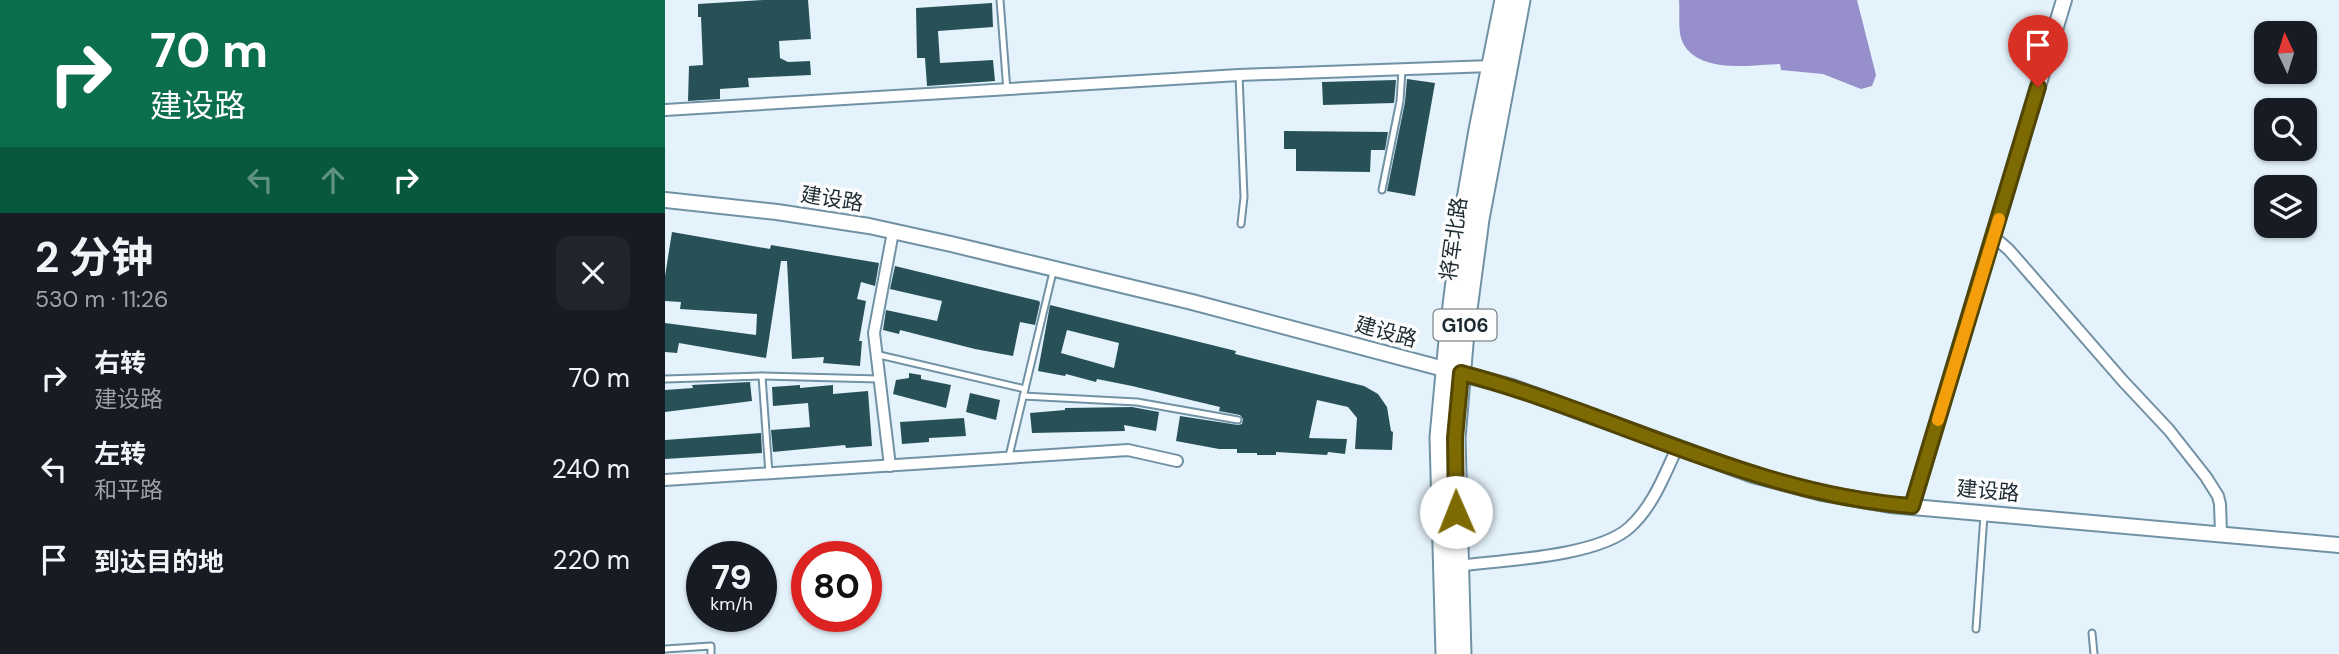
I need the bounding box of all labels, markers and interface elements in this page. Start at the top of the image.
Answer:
pin [2008,15,2068,87]
text: 70 m [150,18,268,82]
north arrow [2254,21,2317,84]
map controls [2254,21,2317,238]
icon: arrive [2019,26,2057,64]
icon: right [35,28,126,119]
text: 建设路 [150,85,246,127]
button: search [2254,98,2317,161]
icon: left [241,161,279,199]
icon: ahead [314,161,352,199]
icon: right [387,161,425,199]
button: layers [2254,175,2317,238]
street label: 建设路 [799,180,865,218]
street label: 将军北路 [1434,195,1474,283]
text: 2 分钟 [35,230,153,285]
button: close [556,236,630,310]
text: 530 m · 11:26 [35,284,168,314]
street label: 建设路 [1352,310,1420,354]
road number: G106 [1433,310,1497,340]
text: 右转 [94,346,146,380]
icon: right [35,359,73,397]
text: 70 m [569,361,630,395]
text: 建设路 [94,384,163,414]
text: 左转 [94,437,146,471]
icon: left [35,450,73,488]
text: 240 m [552,452,630,486]
street label: 建设路 [1955,474,2021,508]
text: 和平路 [94,475,163,505]
position arrow [1419,475,1493,549]
icon: arrive [35,541,73,579]
speed limit sign: 80 [791,541,882,632]
text: 220 m [552,543,630,577]
text: 到达目的地 [94,545,224,579]
text: 79 [711,554,752,600]
text: km/h [710,592,753,616]

